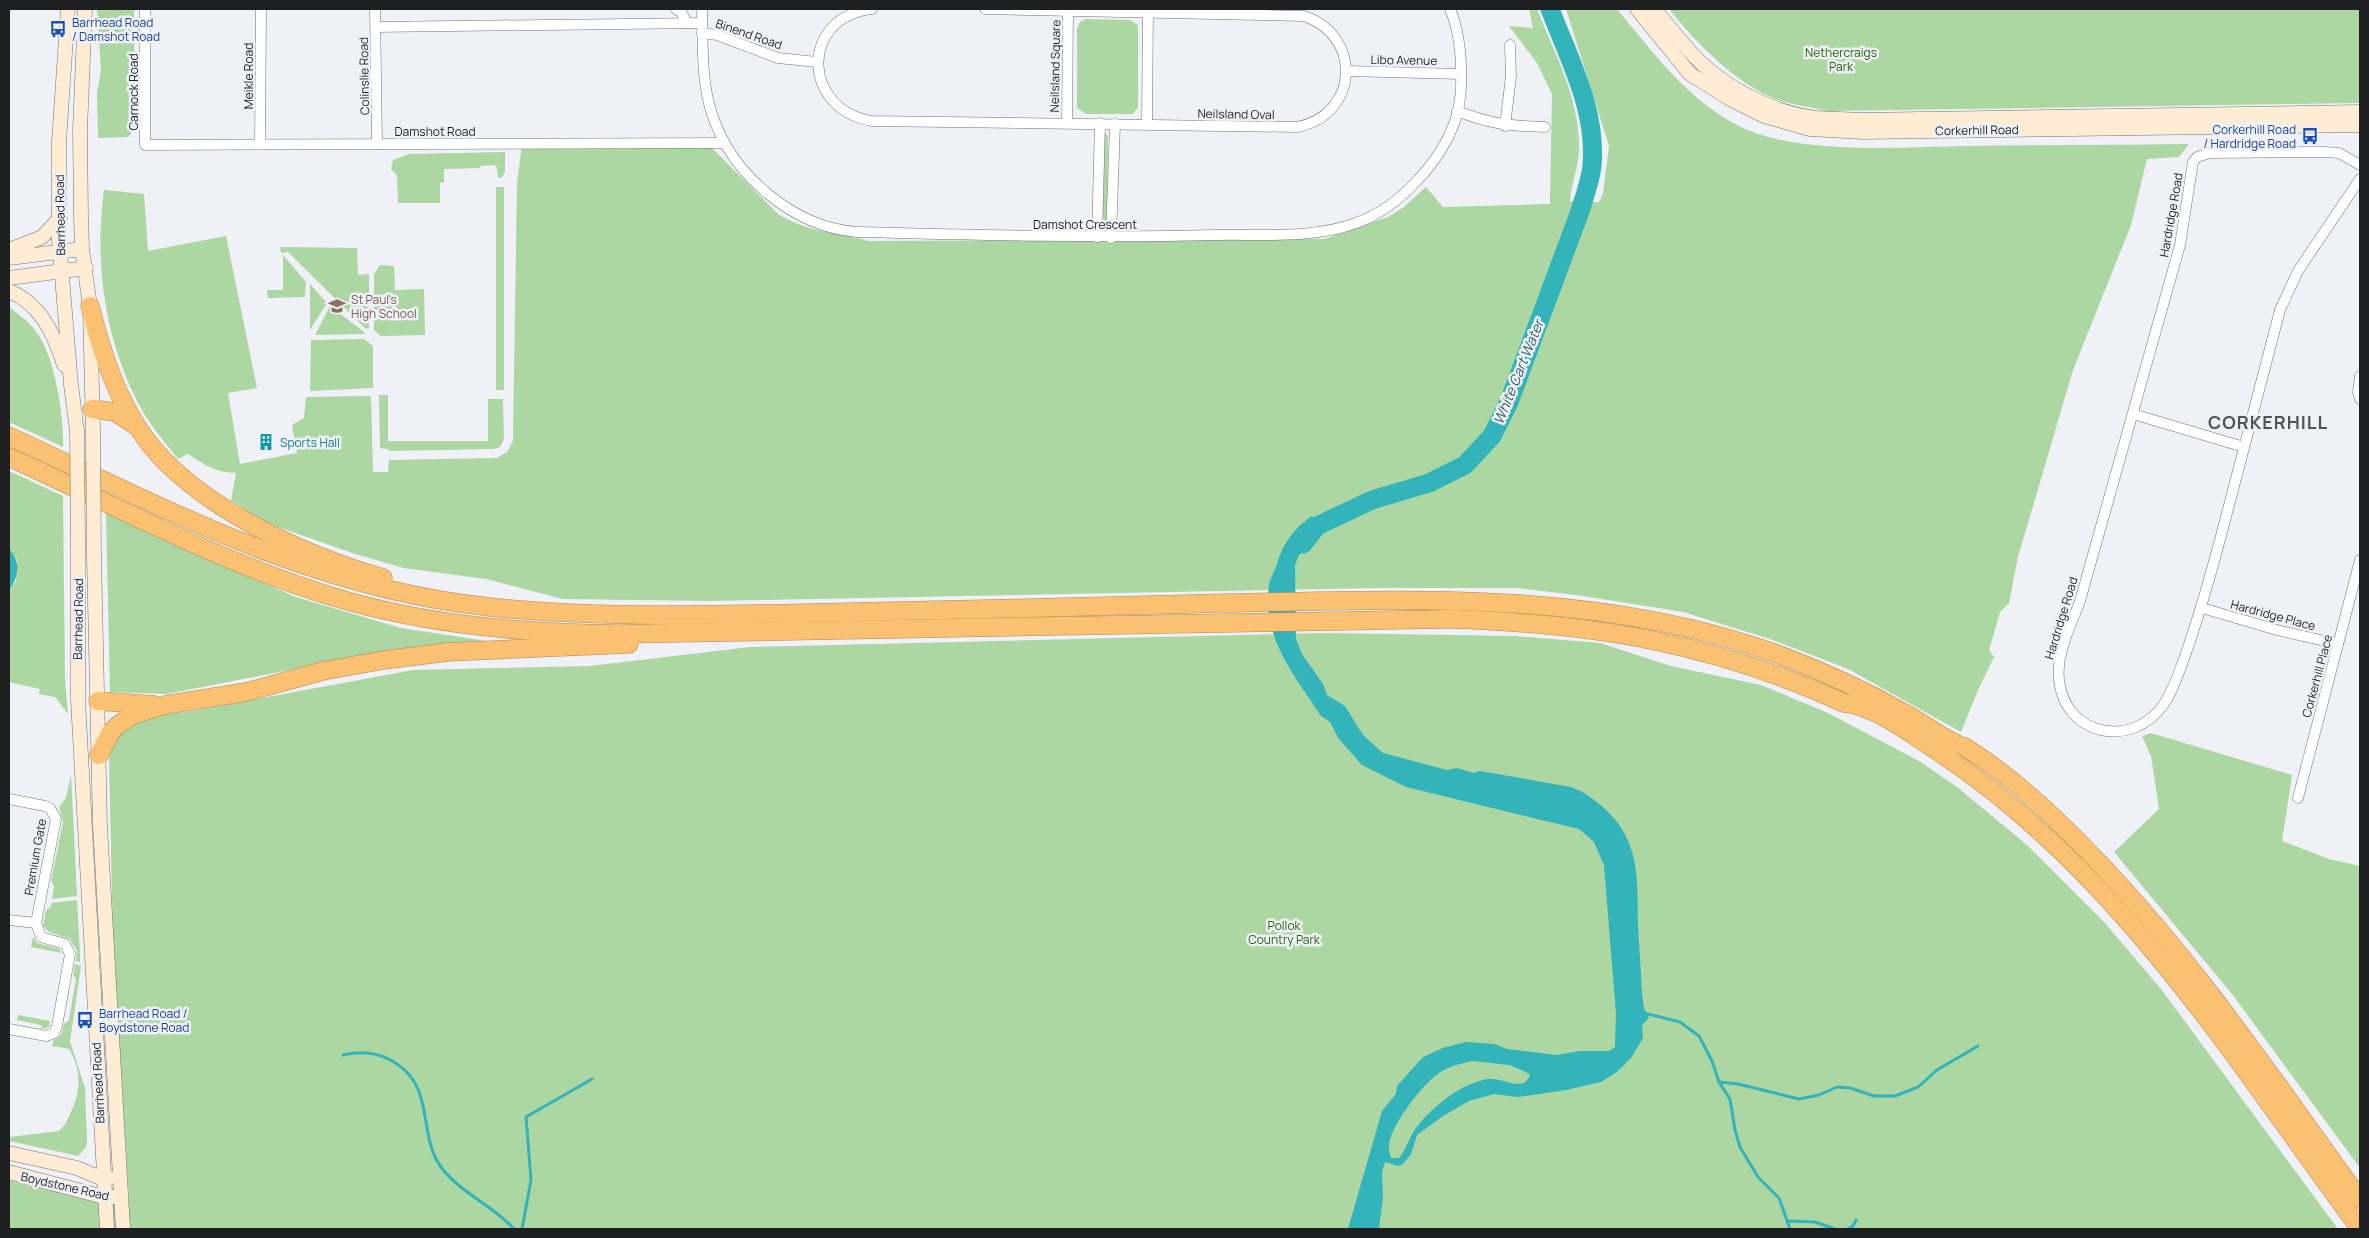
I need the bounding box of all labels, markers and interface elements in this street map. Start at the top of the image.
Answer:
place label: Barrhead Road / Damshot Road [72,14,160,45]
street label: Binend Road [714,15,784,53]
bus stop icon: Barrhead Road / Damshot Road [48,19,68,39]
street label: Neilsland Square [1046,19,1064,113]
street label: Colinslie Road [355,37,373,115]
street label: Meikle Road [240,43,257,109]
park label: Nethercraigs Park [1805,44,1877,75]
street label: Libo Avenue [1371,51,1437,69]
street label: Carnock Road [125,53,142,131]
street label: Neilsland Oval [1197,105,1275,123]
street label: Corkerhill Road [1935,121,2019,139]
place label: Corkerhill Road / Hardridge Road [2204,121,2296,152]
street label: Damshot Road [394,123,476,140]
bus stop icon: Corkerhill Road / Hardridge Road [2300,126,2320,146]
street label: Hardridge Road [2155,171,2187,259]
street label: Barrhead Road [51,174,69,256]
street label: Damshot Crescent [1033,216,1137,233]
place label: St Paul's High School [351,291,417,322]
school or university icon: St Paul's High School [327,296,347,316]
water label: White Cart Water [1488,315,1548,427]
district label: CORKERHILL [2208,410,2328,434]
building icon: Sports Hall [256,432,276,452]
place label: Sports Hall [280,434,340,451]
street label: Hardridge Road [2040,575,2082,661]
street label: Barrhead Road [69,578,87,660]
street label: Hardridge Place [2229,596,2317,634]
street label: Corkerhill Place [2298,633,2336,719]
street label: Premium Gate [20,817,50,897]
park label: Pollok Country Park [1248,917,1321,948]
place label: Barrhead Road / Boydstone Road [99,1005,189,1036]
bus stop icon: Barrhead Road / Boydstone Road [75,1010,95,1030]
street label: Barrhead Road [87,1042,109,1124]
street label: Boydstone Road [19,1168,111,1204]

